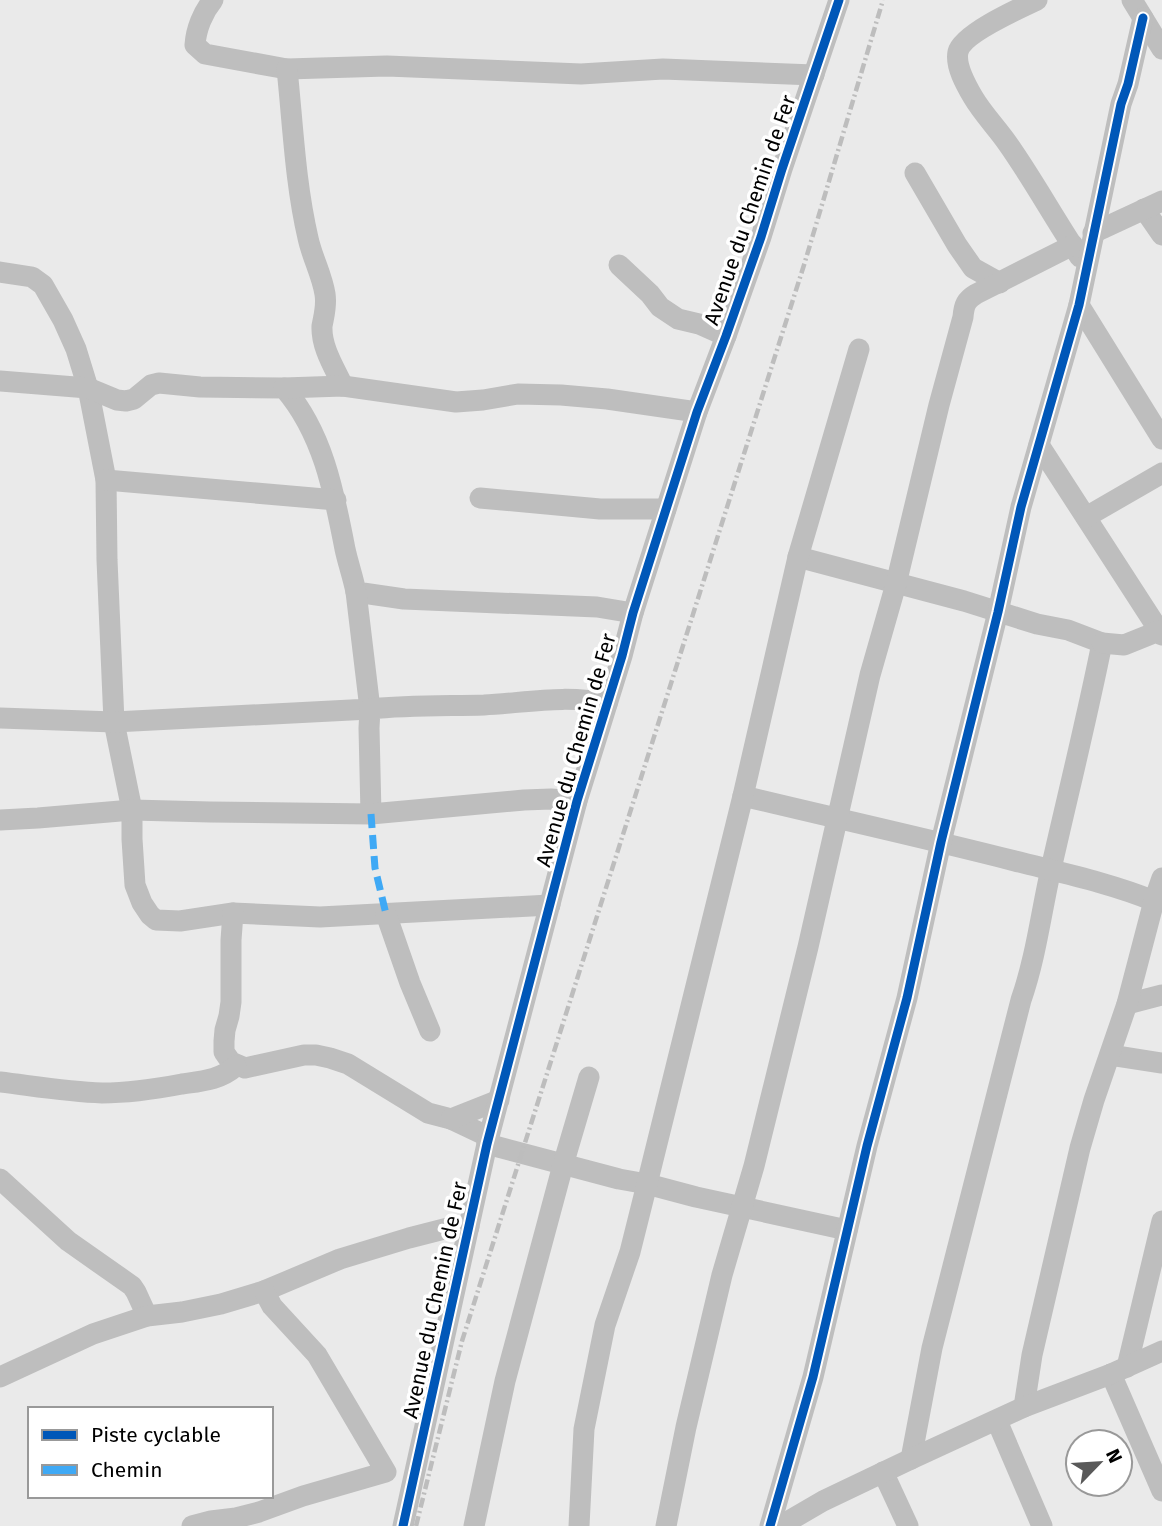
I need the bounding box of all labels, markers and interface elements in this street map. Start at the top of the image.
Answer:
street label: Avenue du Chemin de Fer [698,92,802,328]
street label: Avenue du Chemin de Fer [530,630,622,870]
street label: Avenue du Chemin de Fer [397,1179,473,1421]
legend [28,1407,273,1498]
text: Piste cyclable [91,1422,221,1448]
north arrow [1064,1428,1134,1498]
text: N [1101,1445,1127,1467]
text: Chemin [91,1457,163,1483]

